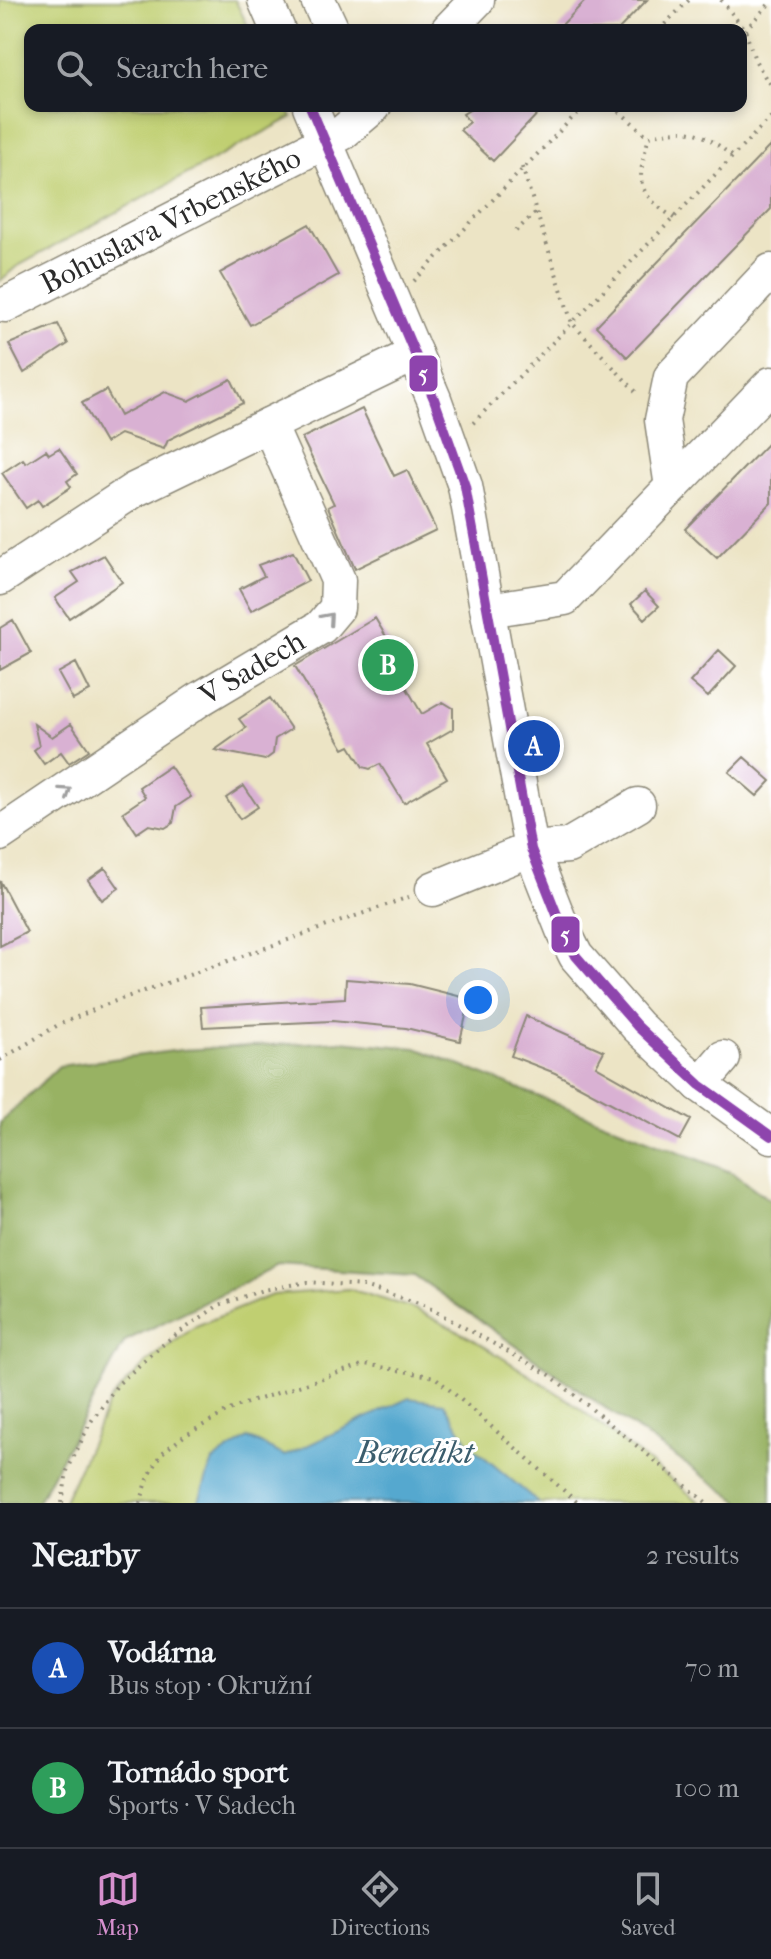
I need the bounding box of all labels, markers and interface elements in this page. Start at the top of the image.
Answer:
search box [24,24,747,112]
icon: search [52,46,96,90]
text: Search here [116,51,268,86]
street label: Bohuslava Vrbenského [35,140,307,302]
line badge: 5 [408,354,439,393]
text: 5 [418,361,428,387]
one-way arrow [318,612,333,627]
street label: V Sadech [193,623,312,714]
pin: B [362,635,414,695]
pin: A [508,716,560,776]
one-way arrow [57,787,71,802]
line badge: 5 [550,915,581,954]
text: 5 [560,922,570,948]
your location [458,980,498,1020]
water label: Benedikt [355,1434,476,1471]
text: Nearby [32,1535,139,1575]
text: 2 results [646,1540,739,1571]
text: Vodárna [108,1635,215,1670]
text: A [50,1653,66,1684]
text: 70 m [685,1653,739,1684]
text: Bus stop · Okružní [108,1670,312,1701]
text: Tornádo sport [108,1755,288,1790]
text: B [50,1773,66,1804]
text: 100 m [674,1773,739,1804]
text: Sports · V Sadech [108,1790,296,1821]
tab: Map [96,1867,140,1941]
tab: Directions [331,1867,430,1941]
tab: Saved [621,1867,675,1941]

